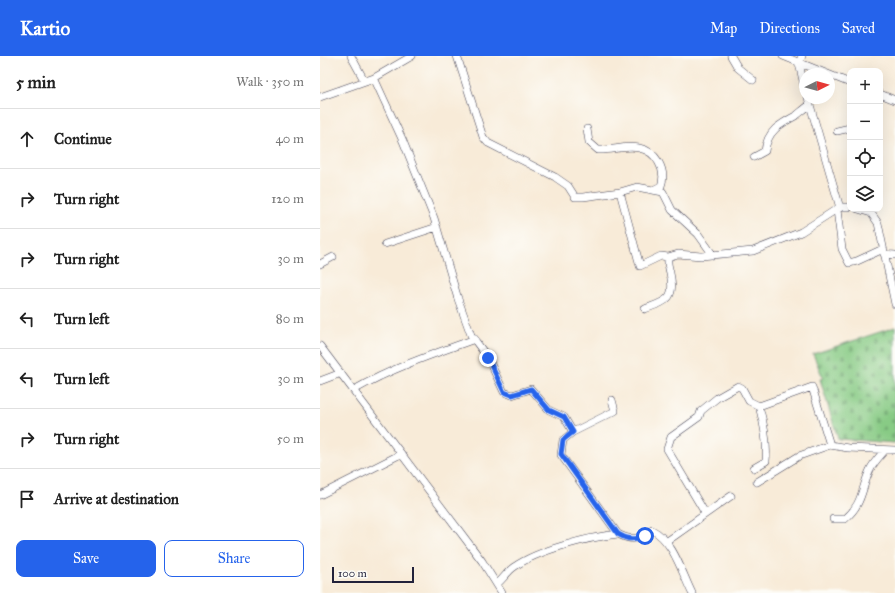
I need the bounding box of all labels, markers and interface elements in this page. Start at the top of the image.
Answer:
text: Kartio [20,17,70,40]
text: Map [710,20,737,37]
text: Directions [759,20,820,37]
text: Saved [842,20,875,37]
north arrow [799,68,835,104]
map controls [847,68,883,212]
button: + [847,68,883,104]
text: 5 min [16,72,56,93]
text: Walk · 350 m [236,74,304,90]
button: − [847,104,883,140]
icon: ahead [16,128,38,150]
text: Continue [54,130,112,148]
text: 40 m [275,131,304,147]
button: locate [847,140,883,176]
button: layers [847,176,883,212]
icon: right [16,188,38,210]
text: Turn right [54,190,119,208]
text: 120 m [271,191,304,207]
icon: right [16,248,38,270]
text: Turn right [54,250,119,268]
text: 30 m [278,251,304,267]
icon: left [16,308,38,330]
text: Turn left [54,310,110,328]
text: 80 m [276,311,304,327]
route end [479,349,497,367]
icon: left [16,368,38,390]
text: Turn left [54,370,110,388]
text: 30 m [278,371,304,387]
icon: right [16,428,38,450]
text: Turn right [54,430,119,448]
text: 50 m [277,431,304,447]
icon: arrive [16,488,38,510]
text: Arrive at destination [54,490,179,508]
route start [636,527,654,545]
button: Save [16,540,156,577]
button: Share [164,540,304,577]
scale bar [332,565,414,584]
text: 100 m [338,567,367,580]

